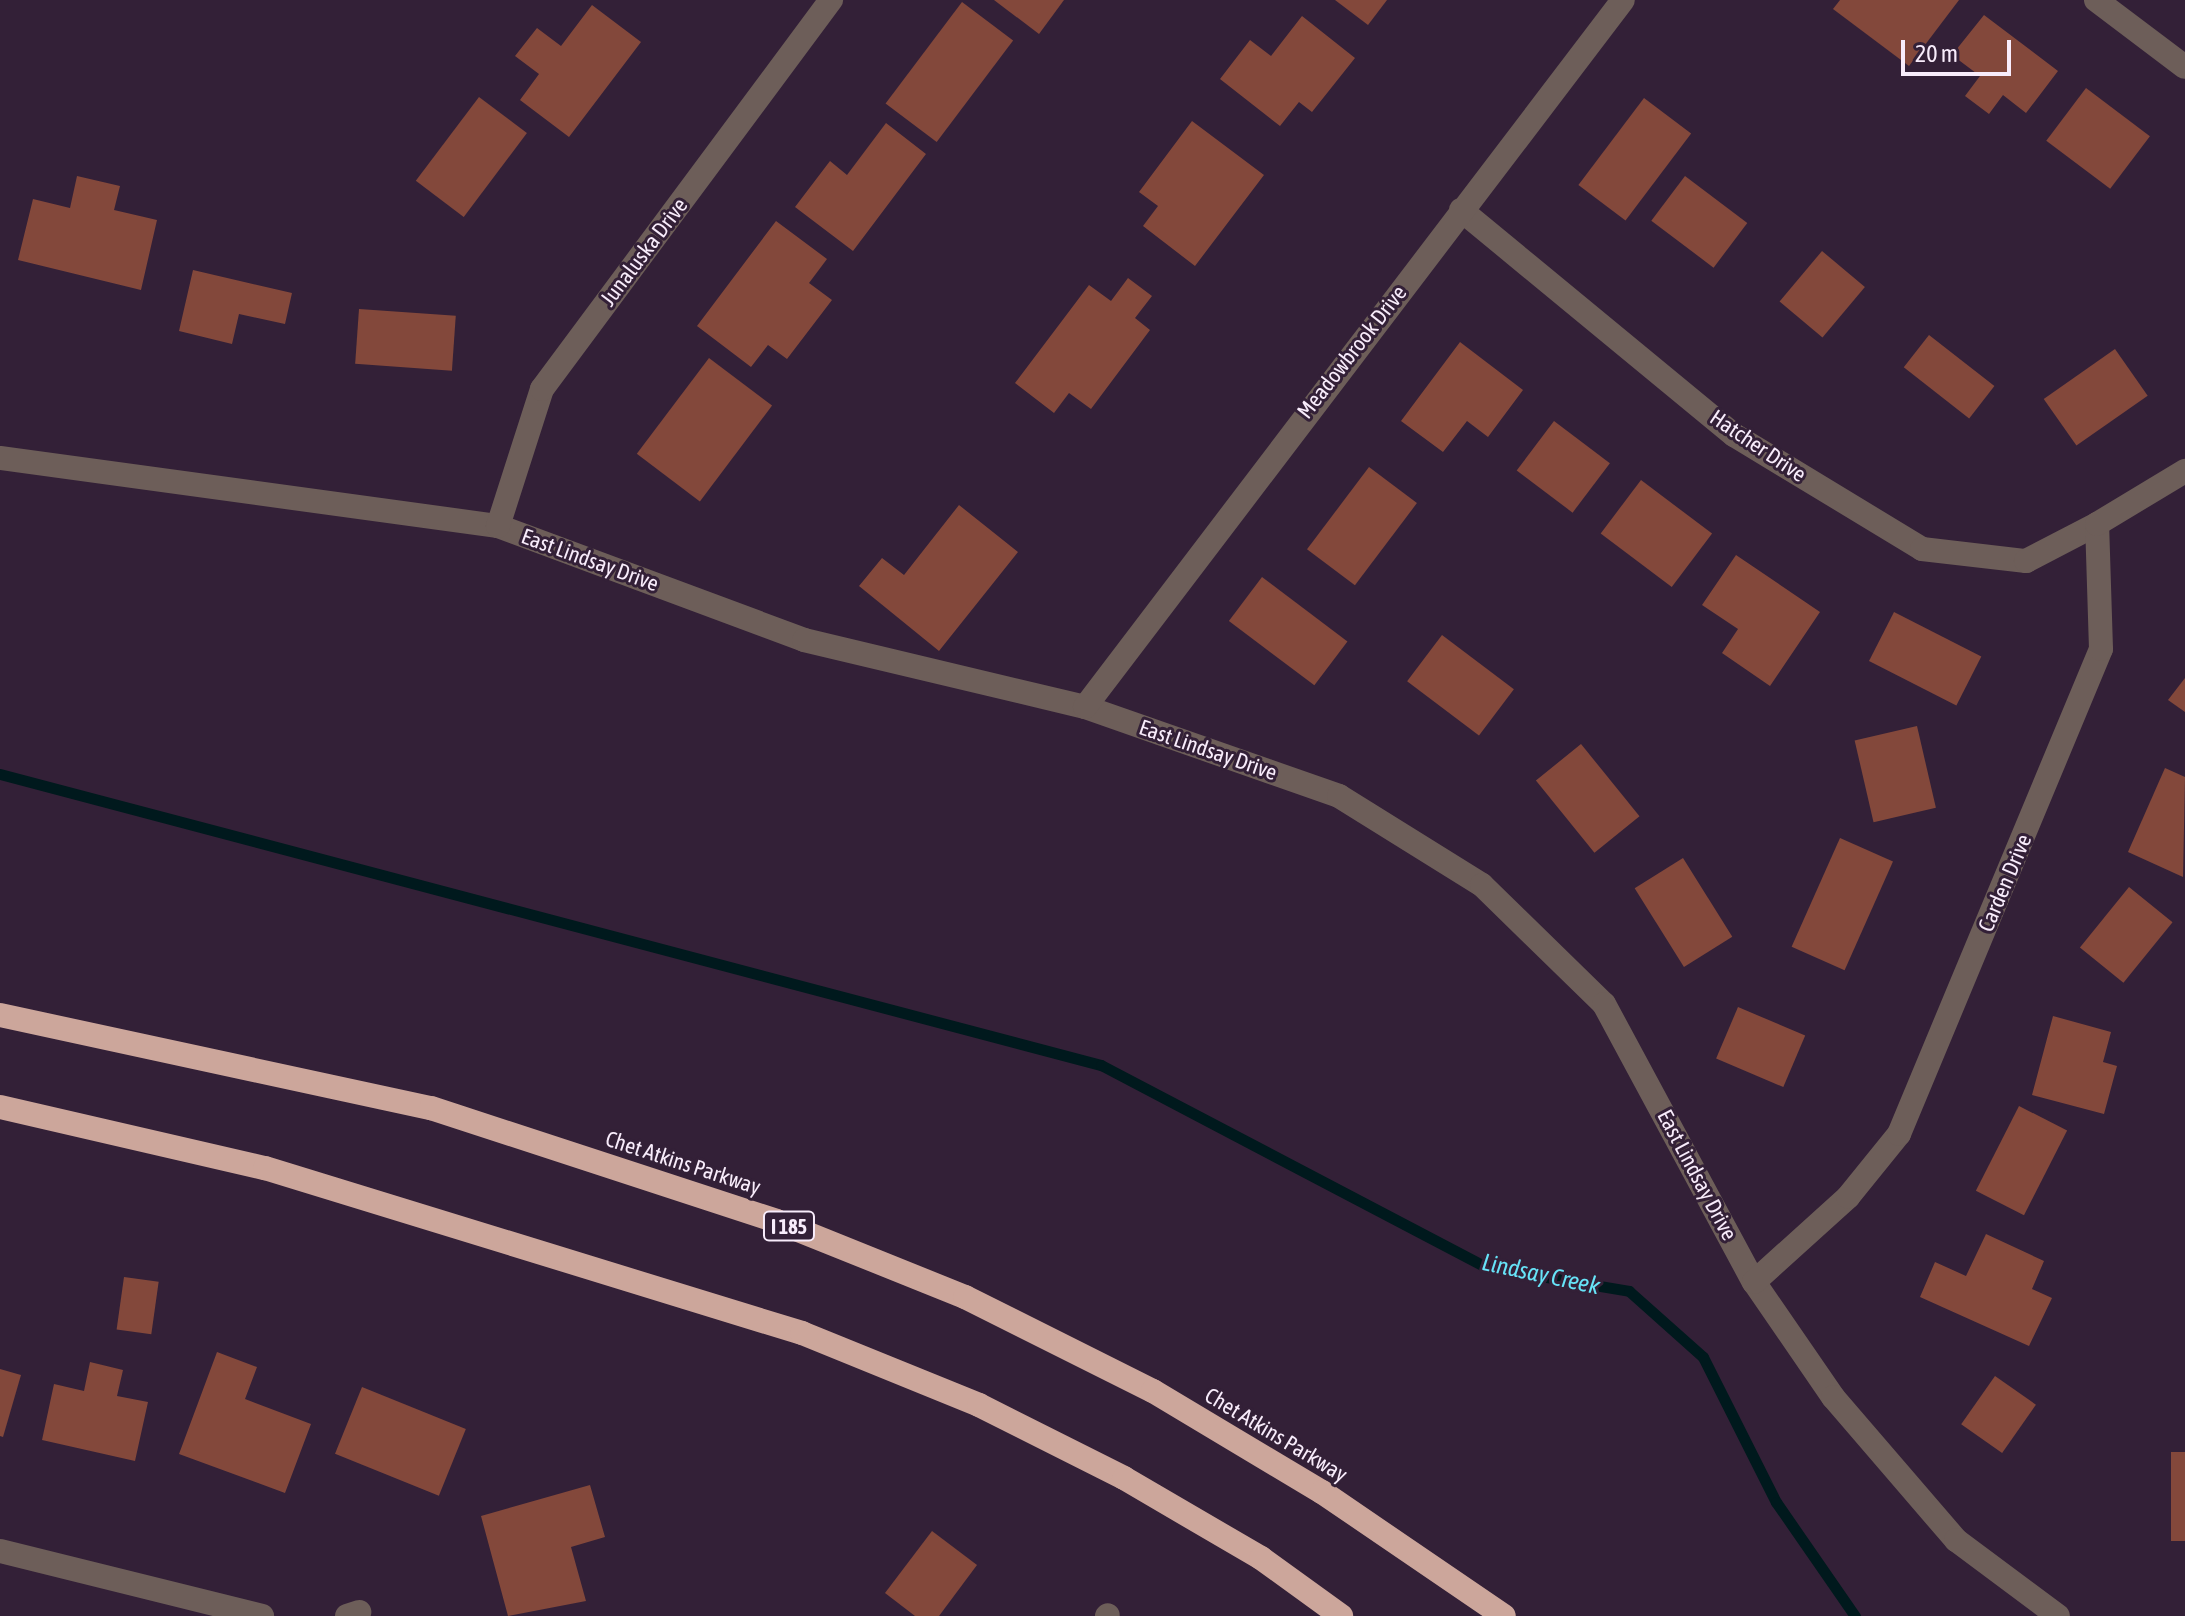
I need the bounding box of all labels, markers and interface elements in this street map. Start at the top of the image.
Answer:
scale bar [1905,24,2015,74]
text: 20 m [1915,40,1958,67]
street label: Junaluska Drive [595,193,693,311]
street label: Meadowbrook Drive [1292,280,1412,424]
street label: Hatcher Drive [1705,404,1811,488]
street label: East Lindsay Drive [518,523,662,597]
street label: East Lindsay Drive [1136,714,1280,786]
street label: Carden Drive [1973,830,2037,936]
street label: East Lindsay Drive [1652,1105,1742,1245]
street label: Chet Atkins Parkway [602,1125,764,1201]
road number: I 185 [761,1210,817,1242]
water label: Lindsay Creek [1479,1247,1603,1301]
street label: Chet Atkins Parkway [1200,1382,1352,1488]

